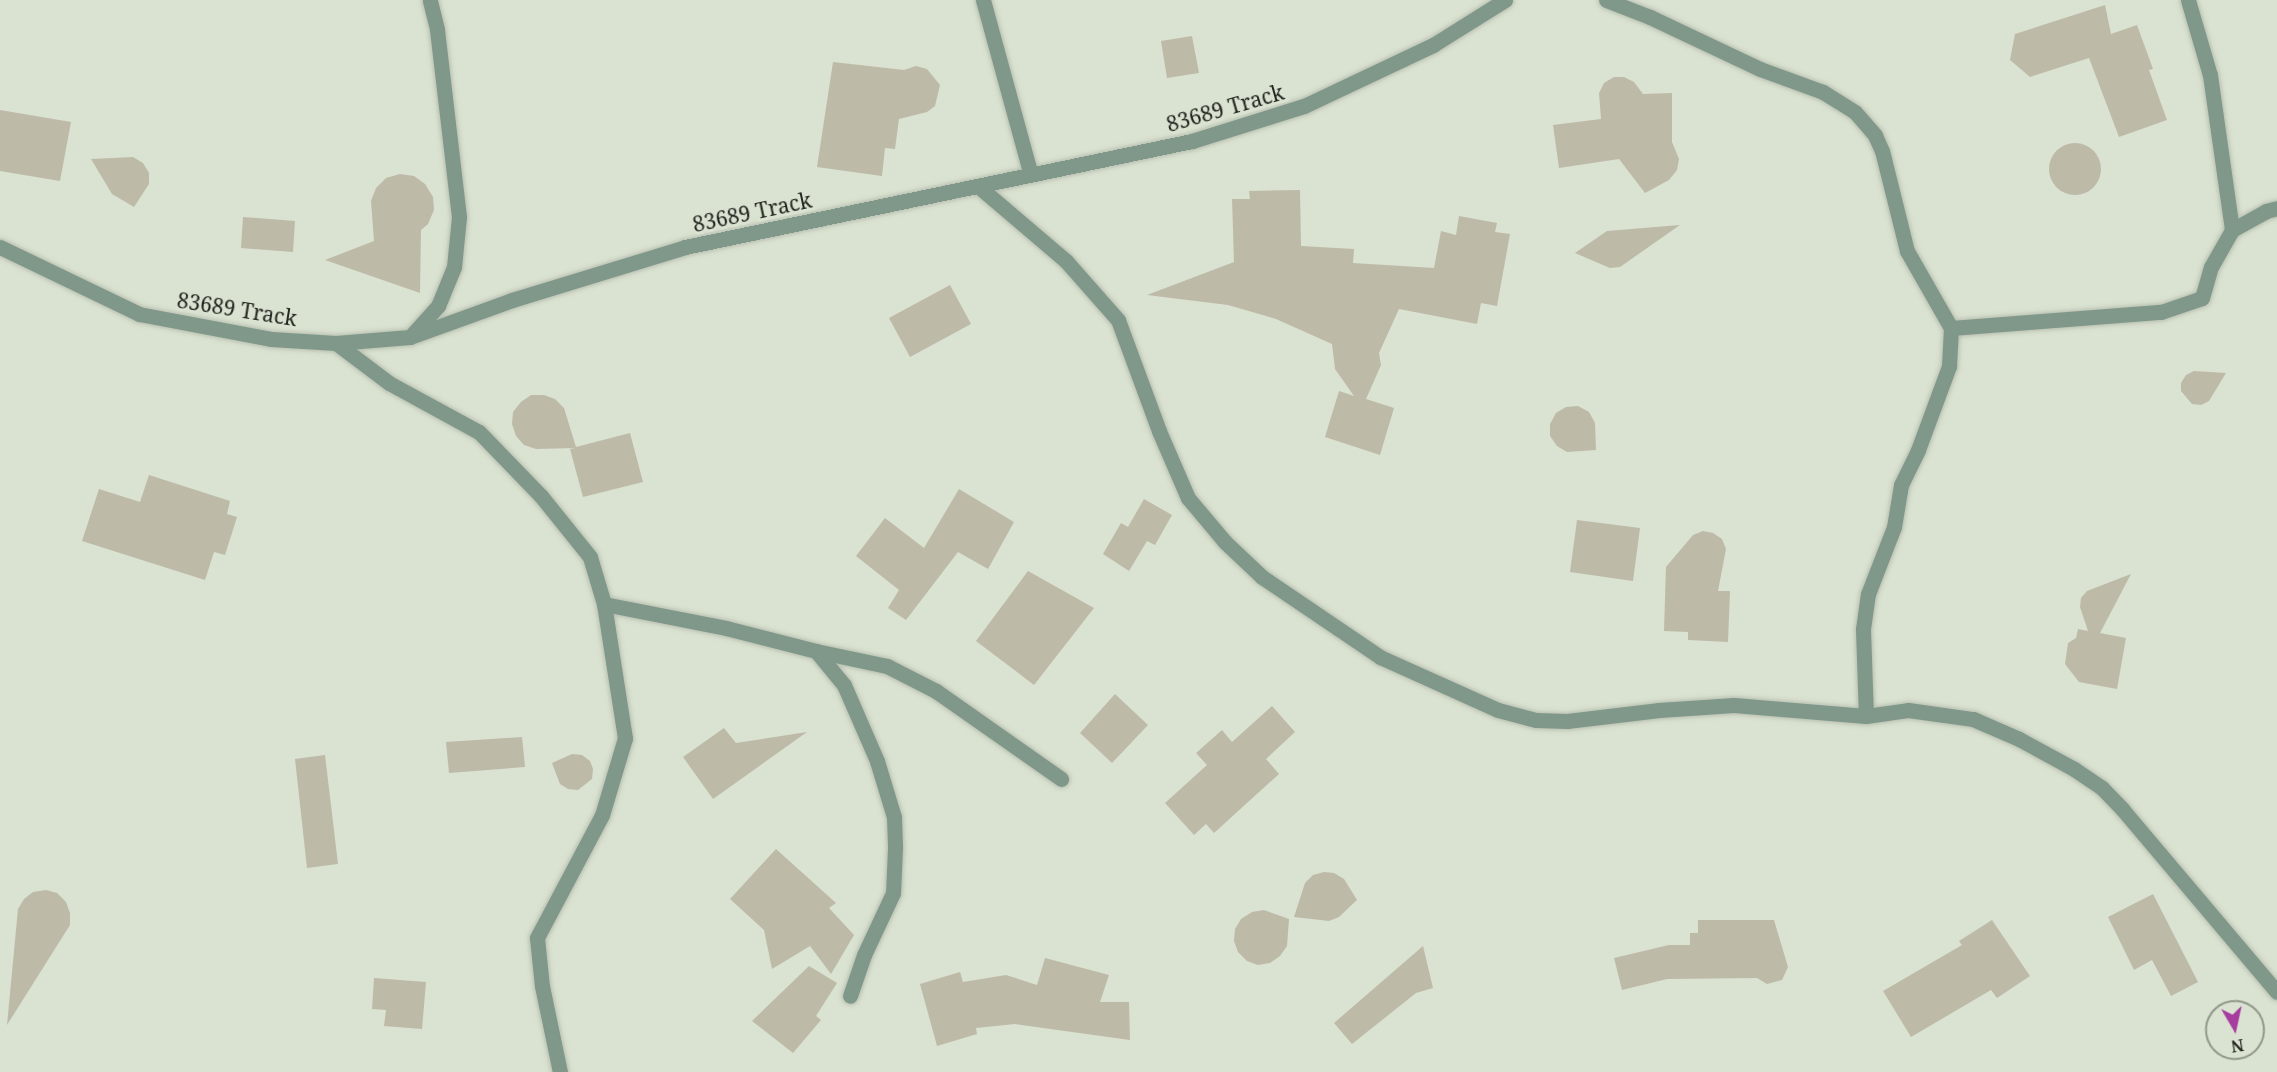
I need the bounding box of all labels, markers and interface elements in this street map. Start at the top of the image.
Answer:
street label: 83689 Track [1163,79,1287,137]
street label: 83689 Track [690,187,814,237]
street label: 83689 Track [175,287,299,331]
north arrow [2205,1000,2265,1060]
text: N [2230,1034,2245,1058]

